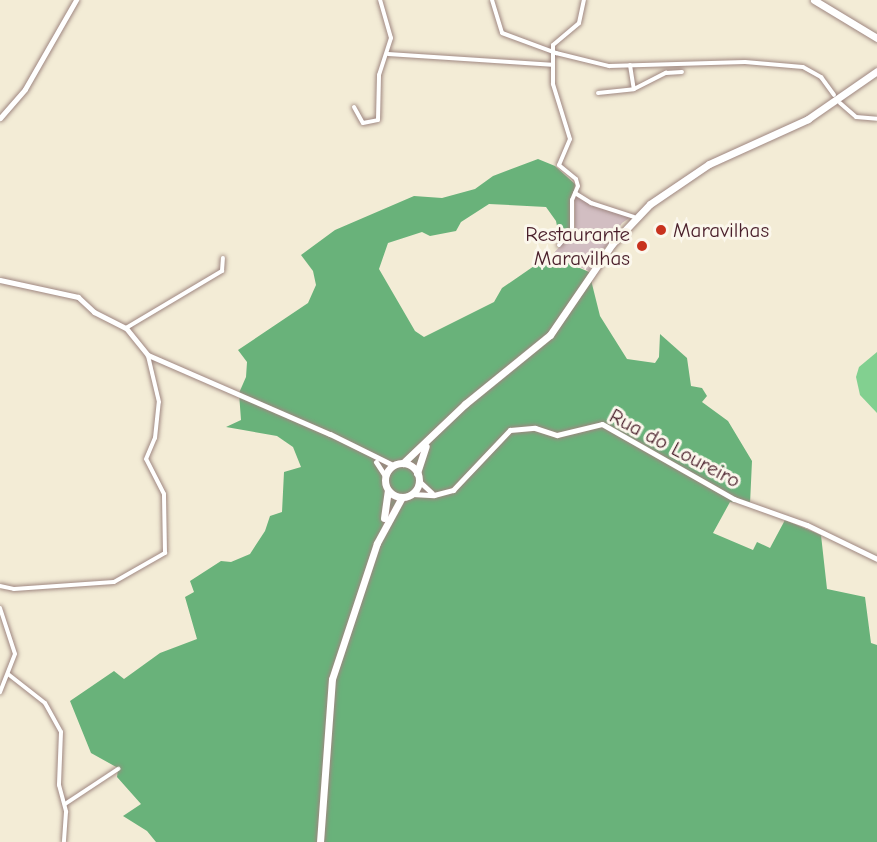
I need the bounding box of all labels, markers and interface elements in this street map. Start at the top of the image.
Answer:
place label: Maravilhas [673,217,769,243]
place label: Restaurante Maravilhas [525,221,630,271]
marker: Maravilhas [654,223,668,237]
marker: Restaurante Maravilhas [635,239,649,253]
street label: Rua do Loureiro [605,403,745,493]

